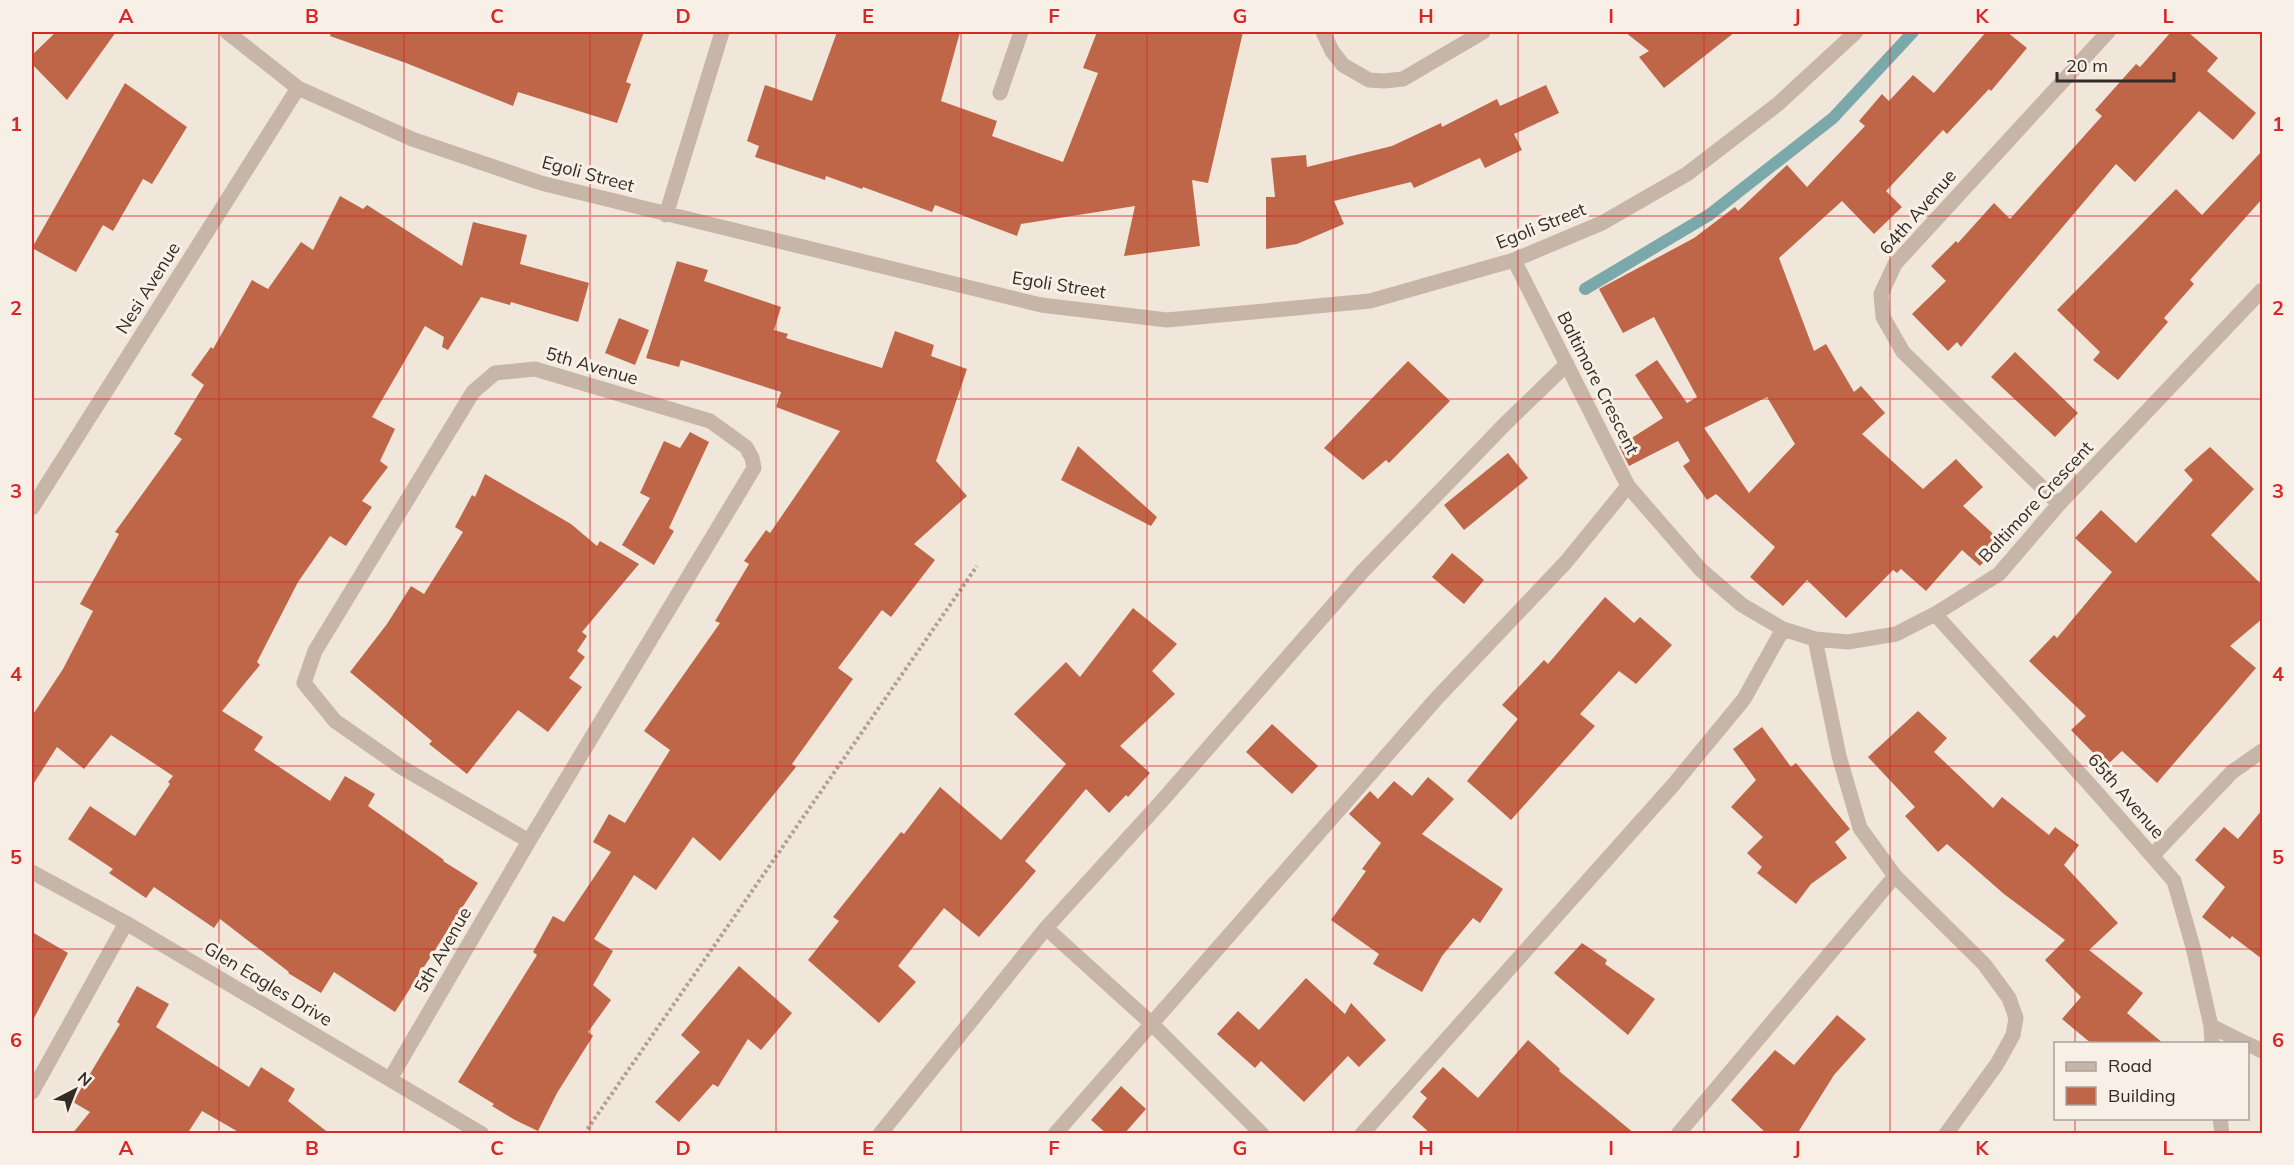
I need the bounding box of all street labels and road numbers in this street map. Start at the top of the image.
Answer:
street label: Egoli Street [539,150,637,197]
street label: 64th Avenue [1874,164,1961,259]
street label: Egoli Street [1493,197,1589,254]
street label: Nesi Avenue [110,238,185,338]
street label: Egoli Street [1011,266,1108,303]
street label: Baltimore Crescent [1552,307,1644,458]
street label: 5th Avenue [543,341,641,390]
street label: Baltimore Crescent [1973,436,2098,567]
street label: 65th Avenue [2083,748,2170,843]
street label: 5th Avenue [409,903,476,997]
street label: Glen Eagles Drive [200,936,337,1031]

